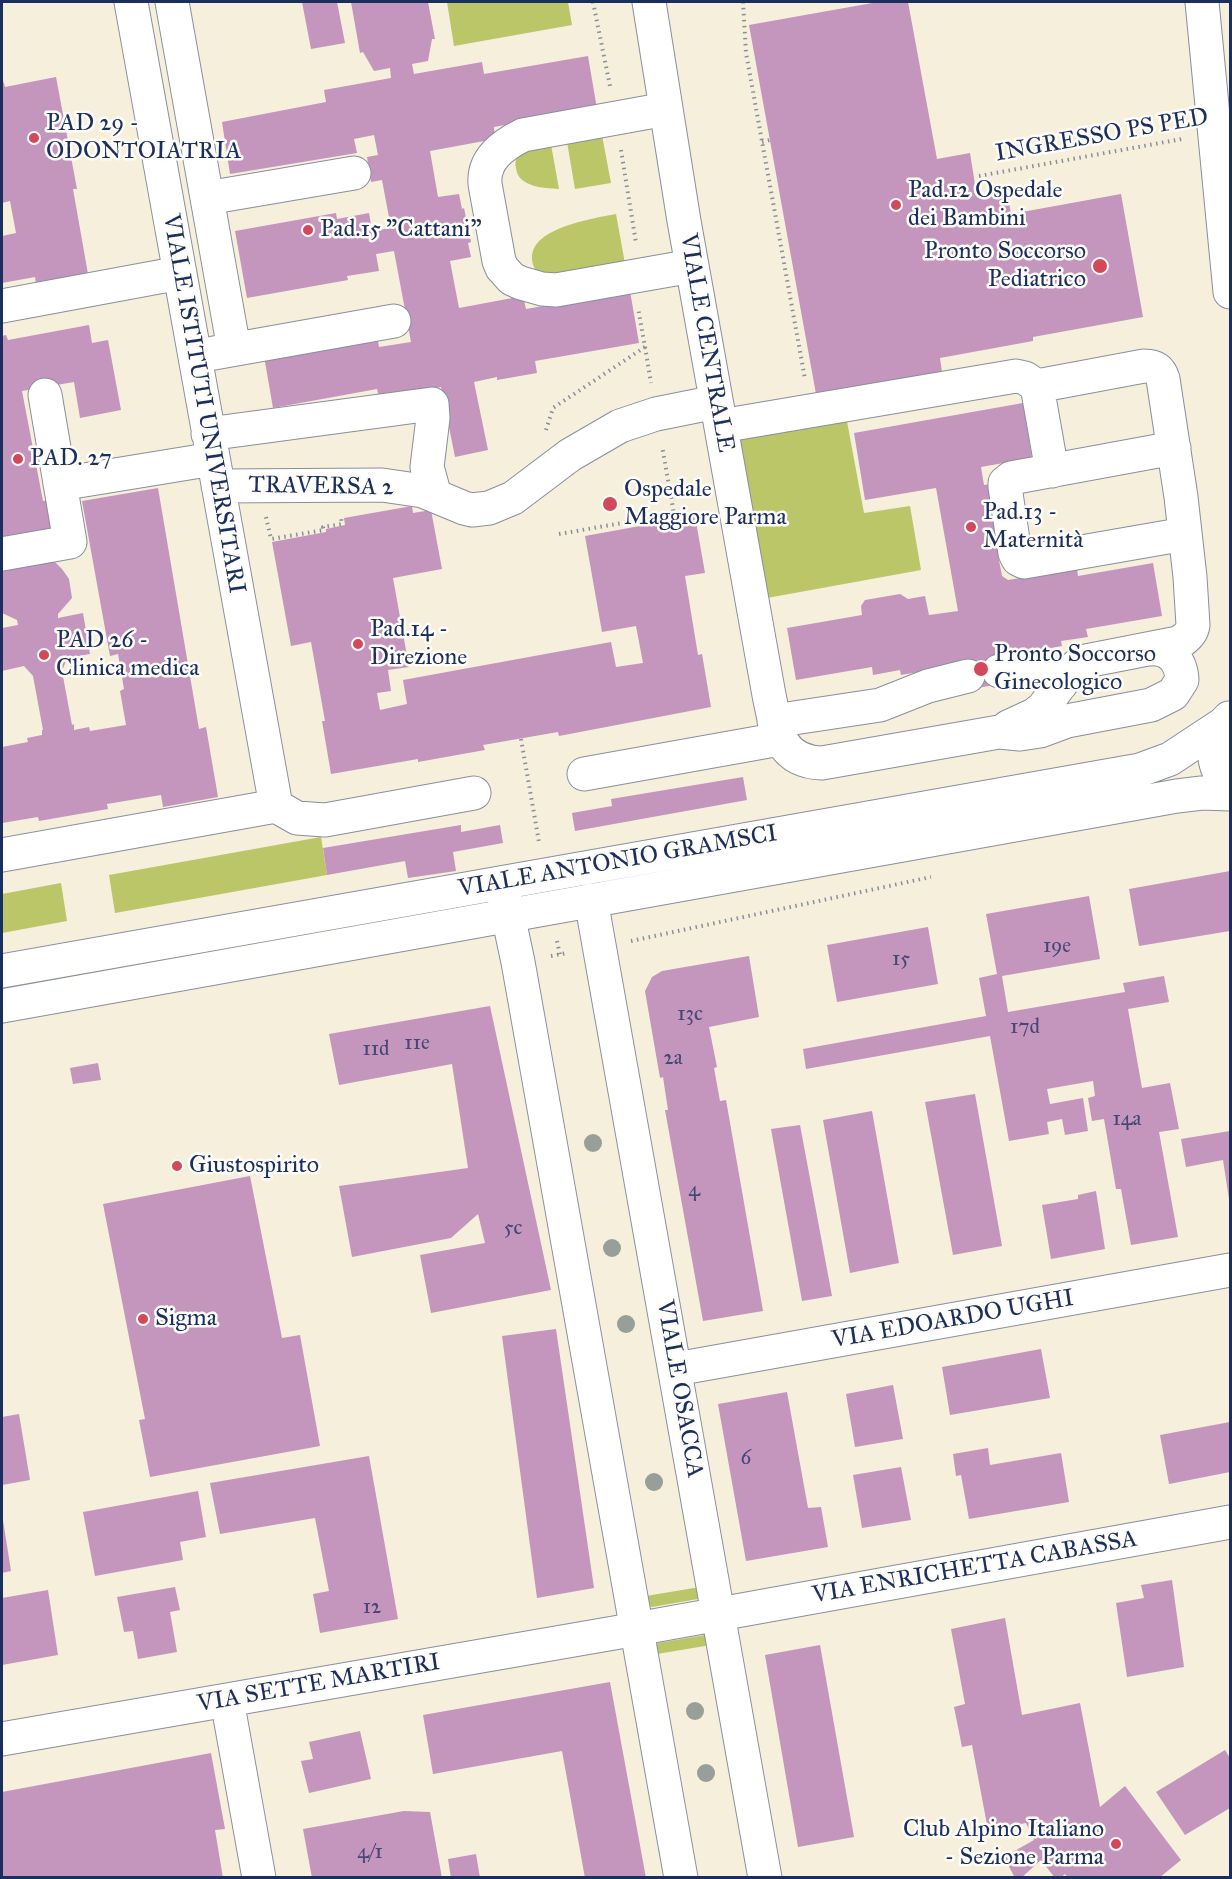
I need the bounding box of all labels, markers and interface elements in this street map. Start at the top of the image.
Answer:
street label: INGRESSO PS PED [993,103,1211,169]
place label: PAD 29 - ODONTOIATRIA [46,110,241,166]
marker: PAD 29 - ODONTOIATRIA [27,131,41,145]
place label: Pad.12 Ospedale dei Bambini [908,177,1063,233]
marker: Pad.12 Ospedale dei Bambini [889,198,903,212]
street label: VIALE ISTITUTI UNIVERSITARI [155,212,251,596]
place label: Pad.15 "Cattani" [320,216,482,244]
marker: Pad.15 "Cattani" [301,223,315,237]
street label: VIALE CENTRALE [673,231,739,455]
place label: Pronto Soccorso Pediatrico [924,238,1086,294]
marker: Pronto Soccorso Pediatrico [1091,257,1109,275]
place label: PAD. 27 [30,445,112,473]
marker: PAD. 27 [11,452,25,466]
street label: TRAVERSA 2 [248,471,394,503]
place label: Ospedale Maggiore Parma [624,476,787,532]
marker: Ospedale Maggiore Parma [601,495,619,513]
place label: Pad.13 - Maternità [983,499,1083,555]
marker: Pad.13 - Maternità [964,520,978,534]
place label: Pad.14 - Direzione [370,616,467,672]
place label: PAD 26 - Clinica medica [56,627,199,683]
marker: Pad.14 - Direzione [351,637,365,651]
place label: Pronto Soccorso Ginecologico [994,641,1156,697]
marker: PAD 26 - Clinica medica [37,648,51,662]
marker: Pronto Soccorso Ginecologico [972,660,990,678]
street label: VIALE ANTONIO GRAMSCI [456,820,780,904]
house number: 19e [1043,934,1071,960]
house number: 15 [892,947,910,973]
house number: 13c [677,1002,703,1028]
house number: 17d [1010,1015,1040,1041]
house number: 11e [404,1031,430,1057]
house number: 11d [362,1037,390,1063]
house number: 2a [663,1046,683,1072]
house number: 14a [1113,1107,1141,1133]
place label: Giustospirito [189,1152,319,1180]
marker: Giustospirito [170,1159,184,1173]
house number: 4 [688,1178,700,1204]
house number: 5c [504,1216,522,1242]
street label: VIA EDOARDO UGHI [830,1285,1076,1355]
street label: VIALE OSACCA [649,1298,709,1480]
place label: Sigma [155,1305,217,1333]
marker: Sigma [136,1312,150,1326]
house number: 6 [741,1446,751,1472]
street label: VIA ENRICHETTA CABASSA [810,1525,1140,1611]
house number: 12 [363,1595,381,1621]
street label: VIA SETTE MARTIRI [195,1648,443,1720]
place label: Club Alpino Italiano - Sezione Parma [903,1816,1104,1872]
marker: Club Alpino Italiano - Sezione Parma [1109,1837,1123,1851]
house number: 4/1 [357,1840,383,1866]

